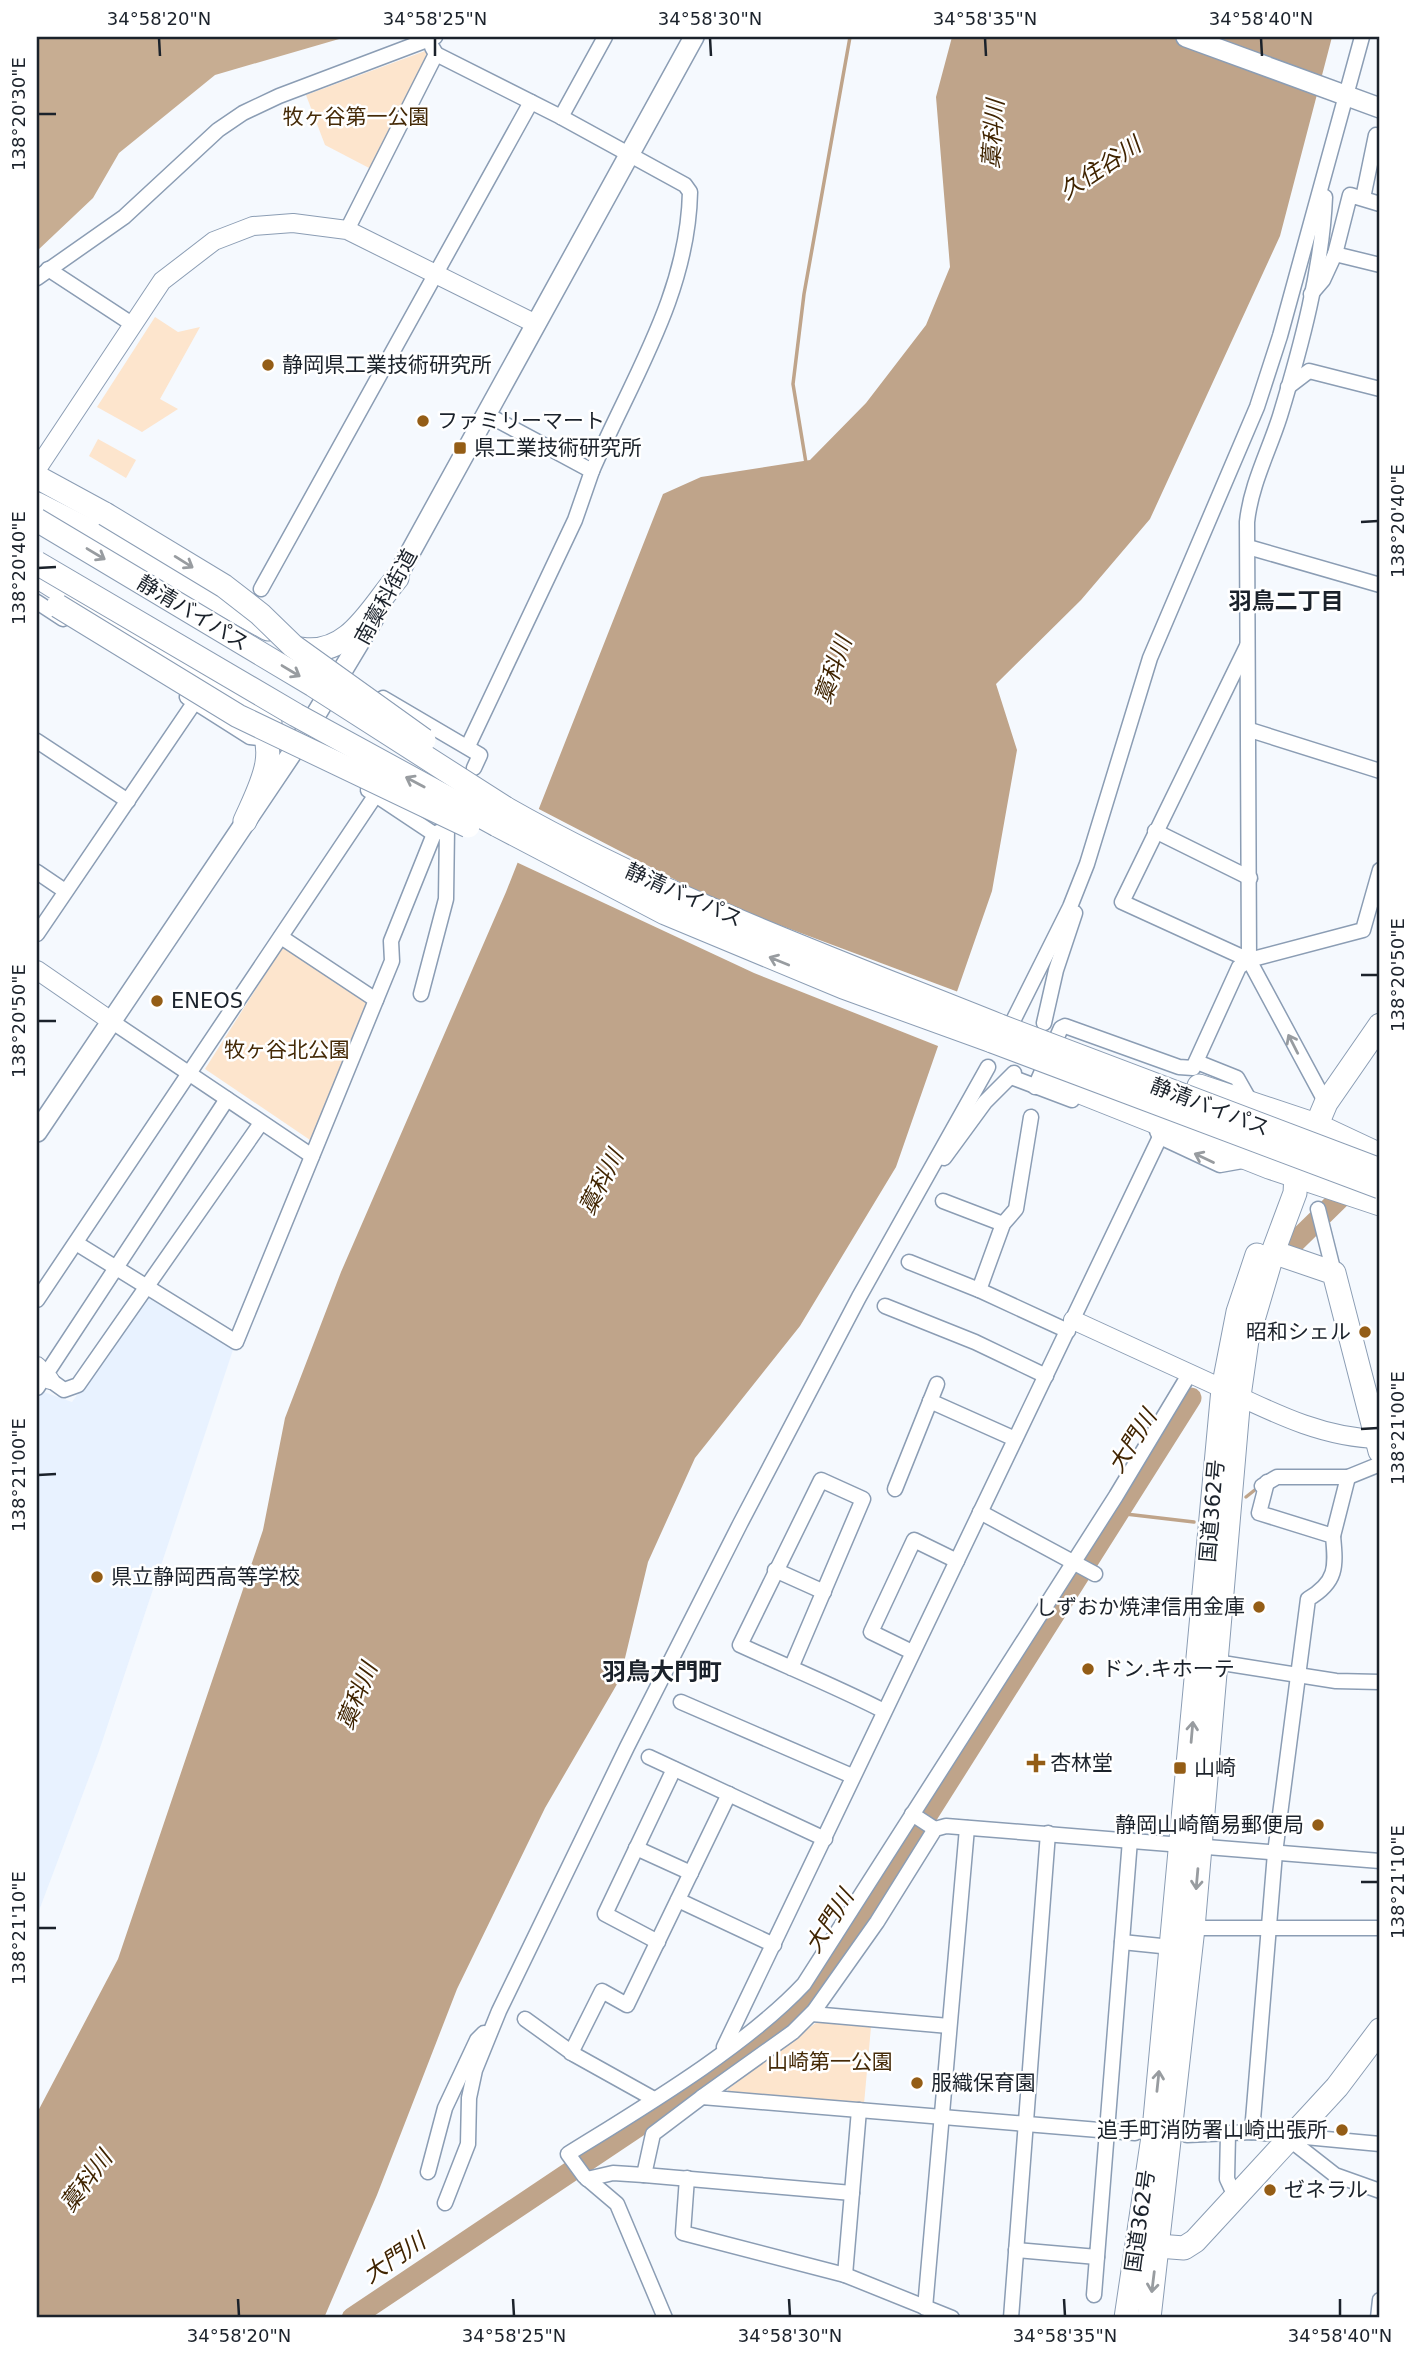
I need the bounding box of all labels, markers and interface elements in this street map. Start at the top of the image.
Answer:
text: 34°58'20"N [107,8,211,29]
text: 34°58'25"N [383,8,487,29]
text: 34°58'30"N [658,8,762,29]
text: 34°58'35"N [933,8,1037,29]
text: 34°58'40"N [1209,8,1313,29]
text: 138°20'30"E [8,57,29,171]
water label: 藁科川 [978,96,1009,169]
park label: 牧ヶ谷第一公園 [283,105,430,129]
water label: 久住谷川 [1055,130,1148,205]
place label: 静岡県工業技術研究所 [282,353,492,377]
marker: 静岡県工業技術研究所 [260,357,276,373]
place label: ファミリーマート [437,409,605,433]
marker: ファミリーマート [415,413,431,429]
place label: 県工業技術研究所 [474,436,642,460]
marker: 県工業技術研究所 [452,440,468,456]
text: 138°20'40"E [1387,464,1408,578]
text: 138°20'40"E [8,511,29,625]
street label: 南藁科街道 [350,545,422,649]
one-way arrow [85,547,105,561]
one-way arrow [174,554,193,569]
street label: 静清バイパス [133,570,253,656]
district label: 羽鳥二丁目 [1229,588,1344,614]
water label: 藁科川 [809,630,858,707]
one-way arrow [280,664,300,678]
one-way arrow [405,775,426,789]
street label: 静清バイパス [622,858,746,932]
text: 138°20'50"E [1387,918,1408,1032]
one-way arrow [769,954,791,967]
text: 138°20'50"E [8,964,29,1078]
place label: ENEOS [171,989,243,1013]
marker: ENEOS [149,993,165,1009]
one-way arrow [1285,1034,1299,1055]
park label: 牧ヶ谷北公園 [224,1038,350,1062]
street label: 静清バイパス [1147,1073,1273,1141]
water label: 藁科川 [574,1143,630,1219]
one-way arrow [1194,1150,1215,1164]
place label: 昭和シェル [1246,1320,1351,1344]
marker: 昭和シェル [1357,1324,1373,1340]
text: 138°21'00"E [1387,1371,1408,1485]
water label: 大門川 [1103,1402,1163,1477]
text: 138°21'00"E [8,1418,29,1532]
street label: 国道362号 [1196,1459,1228,1563]
place label: 県立静岡西高等学校 [111,1565,300,1589]
marker: 県立静岡西高等学校 [89,1569,105,1585]
place label: しずおか焼津信用金庫 [1035,1595,1245,1619]
marker: しずおか焼津信用金庫 [1251,1599,1267,1615]
water label: 藁科川 [332,1656,383,1733]
place label: ドン.キホーテ [1102,1657,1235,1681]
district label: 羽鳥大門町 [602,1658,722,1686]
marker: ドン.キホーテ [1080,1661,1096,1677]
one-way arrow [1185,1722,1198,1744]
place label: 杏林堂 [1050,1751,1113,1775]
marker: 杏林堂 [1028,1755,1044,1771]
place label: 山崎 [1194,1756,1236,1780]
marker: 山崎 [1172,1760,1188,1776]
place label: 静岡山崎簡易郵便局 [1115,1813,1304,1837]
marker: 静岡山崎簡易郵便局 [1310,1817,1326,1833]
text: 138°21'10"E [1387,1825,1408,1939]
one-way arrow [1190,1868,1203,1890]
text: 138°21'10"E [8,1871,29,1985]
water label: 大門川 [800,1882,860,1957]
park label: 山崎第一公園 [767,2050,893,2074]
one-way arrow [1152,2070,1165,2093]
place label: 服織保育園 [931,2071,1036,2095]
marker: 服織保育園 [909,2075,925,2091]
place label: 追手町消防署山崎出張所 [1097,2118,1328,2142]
marker: 追手町消防署山崎出張所 [1334,2122,1350,2138]
water label: 藁科川 [55,2143,119,2216]
street label: 国道362号 [1121,2168,1159,2274]
place label: ゼネラル [1284,2178,1368,2202]
marker: ゼネラル [1262,2182,1278,2198]
water label: 大門川 [358,2226,432,2288]
one-way arrow [1147,2270,1160,2293]
text: 34°58'20"N [187,2325,291,2346]
text: 34°58'25"N [462,2325,566,2346]
text: 34°58'30"N [738,2325,842,2346]
text: 34°58'35"N [1013,2325,1117,2346]
text: 34°58'40"N [1288,2325,1392,2346]

